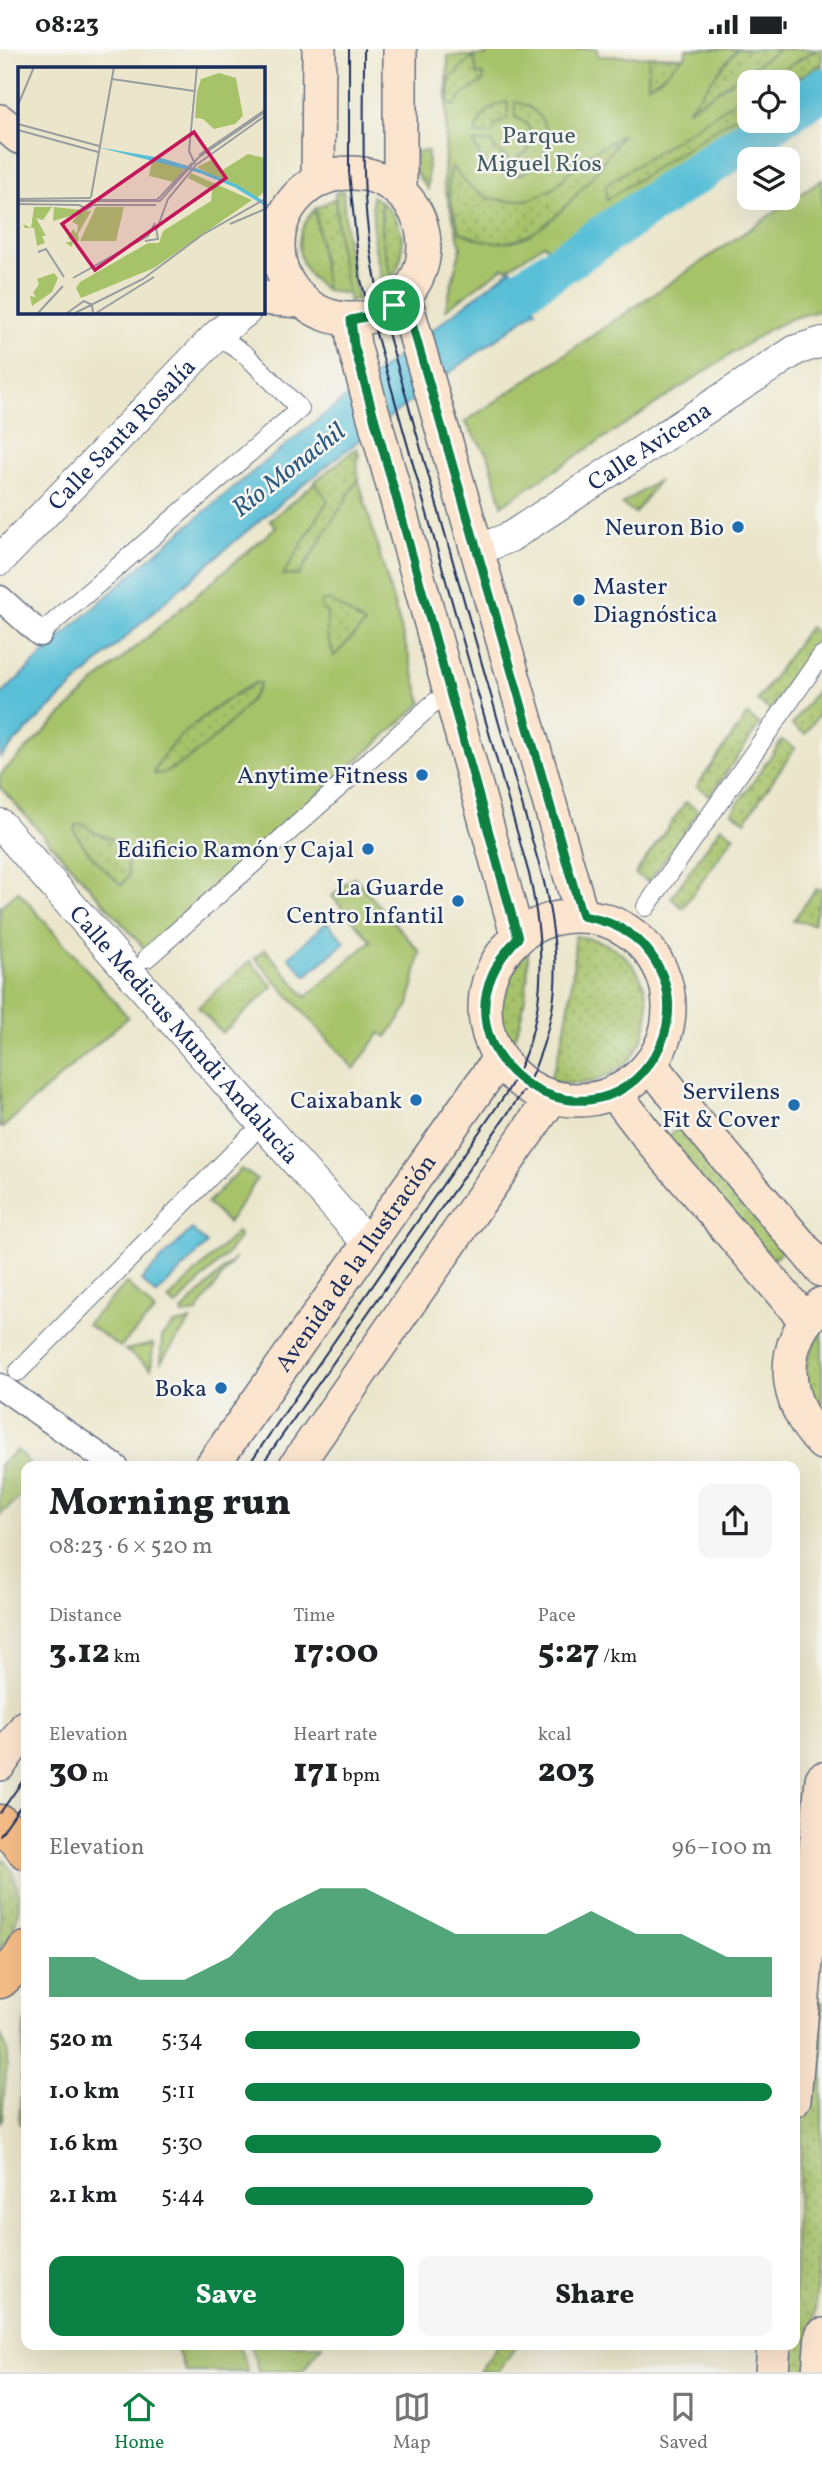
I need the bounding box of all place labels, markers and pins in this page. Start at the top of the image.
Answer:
pin [364,275,424,335]
place label: Neuron Bio [604,512,724,546]
marker: Neuron Bio [730,519,746,535]
place label: Master Diagnóstica [593,571,718,633]
marker: Master Diagnóstica [571,592,587,608]
place label: Anytime Fitness [237,760,408,794]
marker: Anytime Fitness [414,767,430,783]
place label: Edificio Ramón y Cajal [117,834,354,868]
marker: Edificio Ramón y Cajal [360,841,376,857]
place label: La Guarde Centro Infantil [286,872,444,934]
marker: La Guarde Centro Infantil [450,893,466,909]
place label: Servilens Fit & Cover [662,1076,780,1138]
place label: Caixabank [290,1085,402,1119]
marker: Caixabank [408,1092,424,1108]
marker: Servilens Fit & Cover [786,1097,802,1113]
place label: Boka [154,1373,207,1407]
marker: Boka [213,1380,229,1396]

